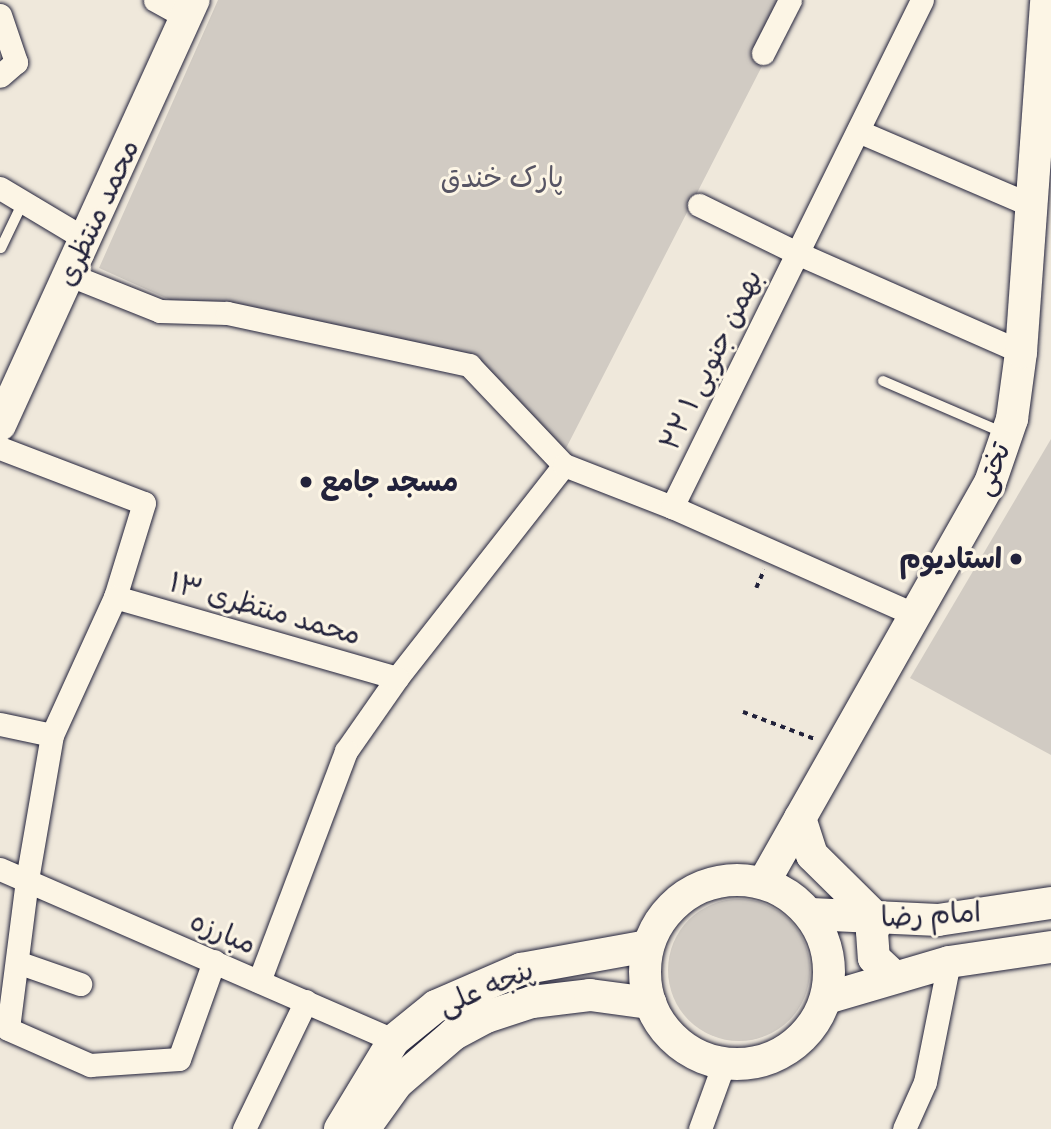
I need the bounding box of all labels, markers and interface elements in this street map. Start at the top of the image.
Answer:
street label: محمد منتظری [49,134,147,292]
park label: پارک خندق [440,161,564,195]
street label: ۲۲ بهمن جنوبی ۱ [653,264,769,456]
street label: تختی [966,437,1018,501]
place label: مسجد جامع [320,465,458,499]
marker: مسجد جامع [298,474,314,490]
place label: استادیوم [900,542,1002,576]
marker: استادیوم [1008,551,1024,567]
street label: محمد منتظری ۱۳ [165,566,365,652]
street label: امام رضا [880,896,982,934]
street label: مبارزه [185,904,261,962]
street label: پنجه علی [433,953,539,1023]

